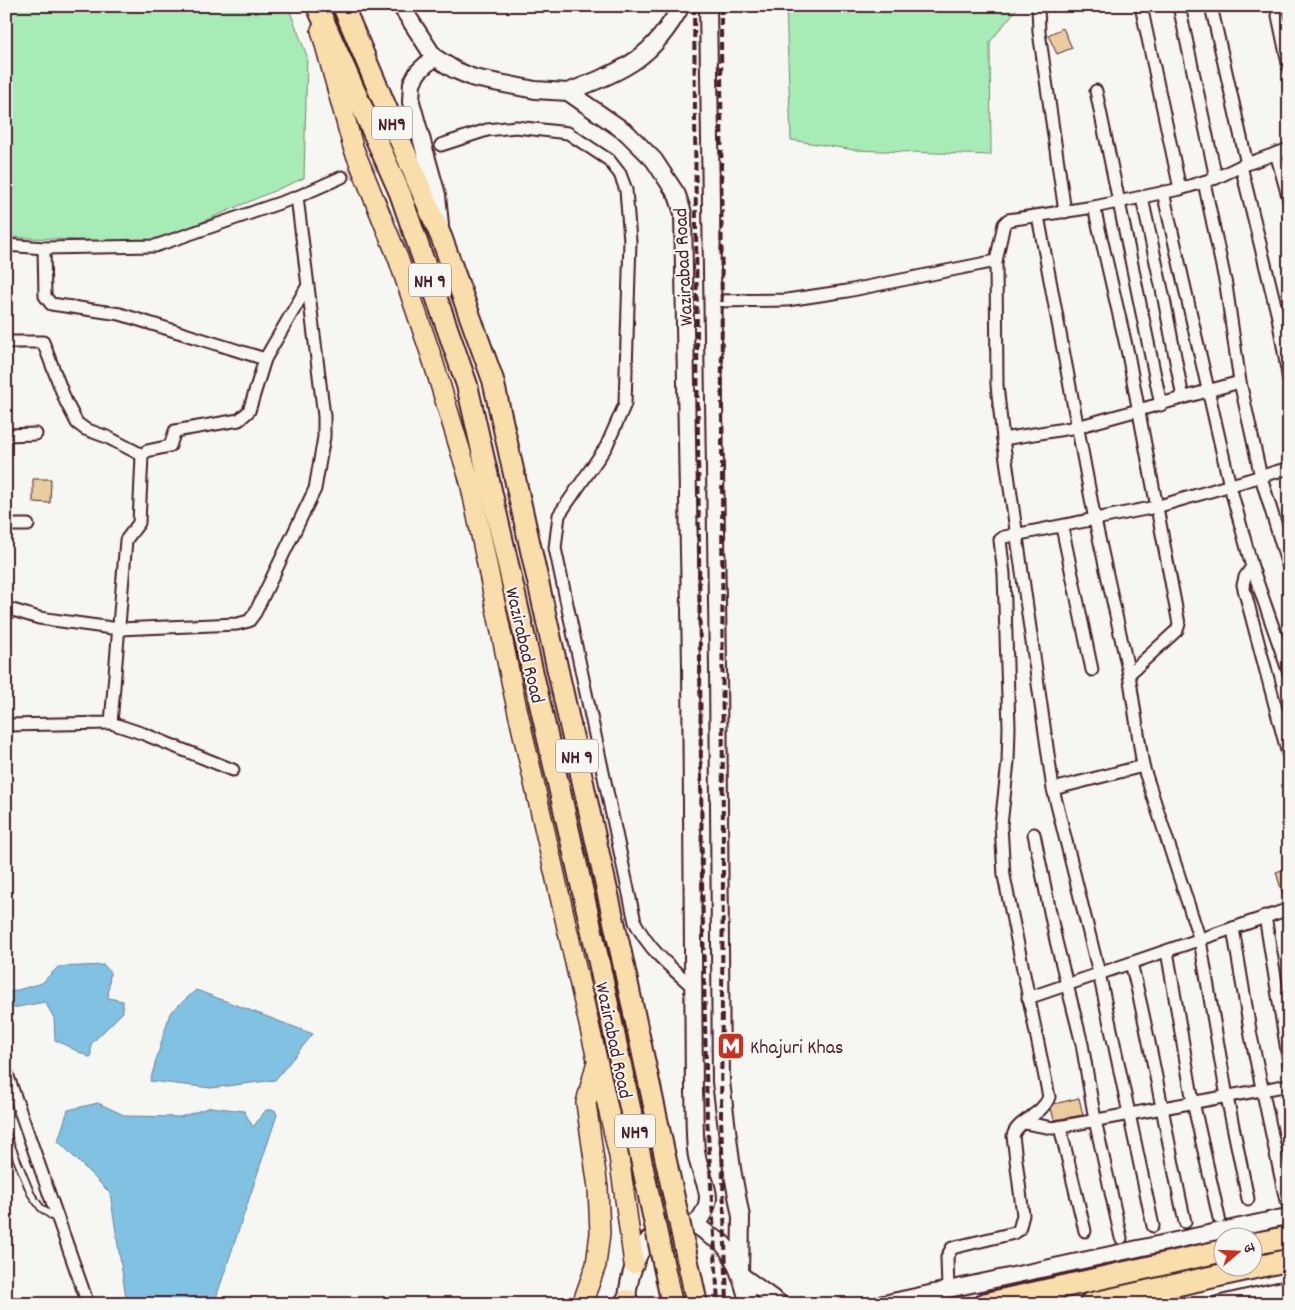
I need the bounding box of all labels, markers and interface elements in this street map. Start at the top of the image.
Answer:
road number: NH9 [372,106,412,140]
street label: Wazirabad Road [668,207,702,327]
road number: NH 9 [409,264,451,296]
street label: Wazirabad Road [496,585,550,706]
road number: NH 9 [556,739,598,772]
street label: Wazirabad Road [586,980,638,1101]
metro station icon: Khajuri Khas [716,1031,746,1061]
place label: Khajuri Khas [750,1035,844,1063]
road number: NH9 [615,1114,655,1148]
north arrow [1212,1228,1262,1278]
text: उ [1237,1240,1259,1256]

